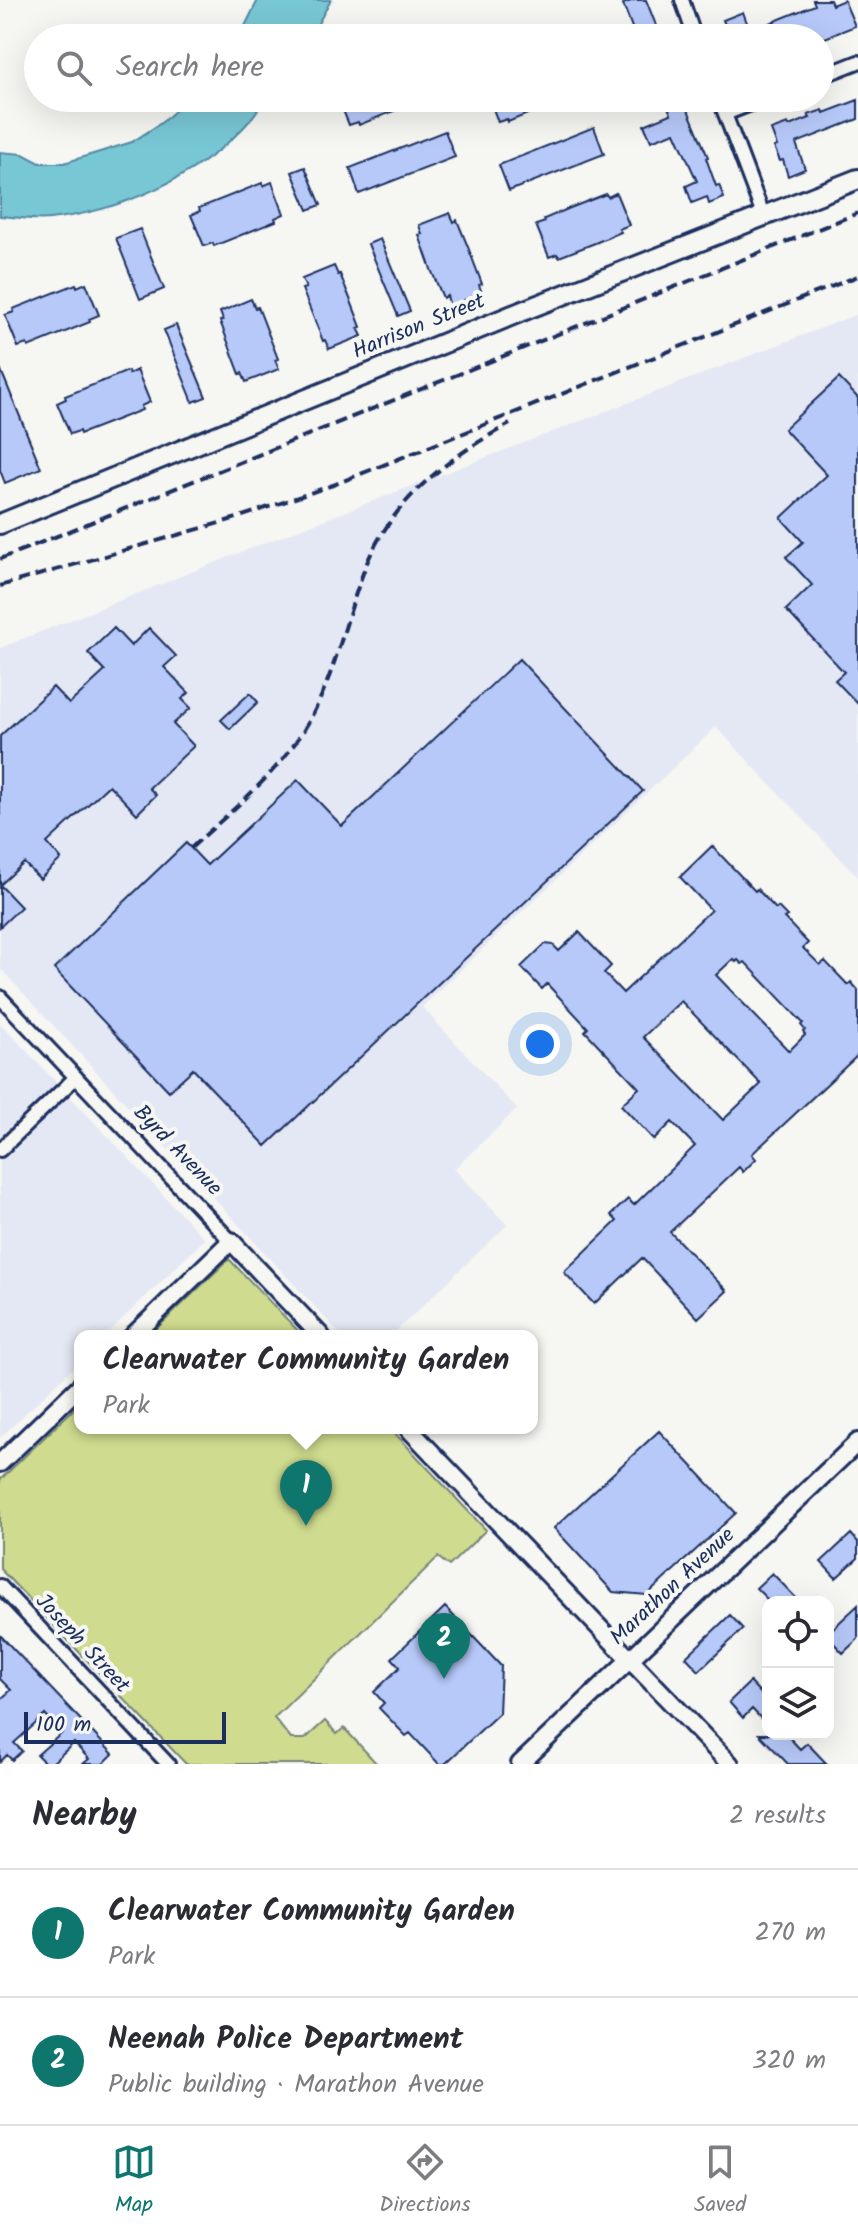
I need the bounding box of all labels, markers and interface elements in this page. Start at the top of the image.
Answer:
search box [24,24,834,112]
text: Search here [116,44,264,92]
icon: search [52,46,96,90]
street label: Harrison Street [347,284,491,370]
your location [520,1024,560,1064]
street label: Byrd Avenue [124,1097,230,1205]
popup [74,1330,538,1434]
text: Clearwater Community Garden [103,1337,509,1385]
text: Park [103,1385,150,1427]
pin: 1 [280,1460,332,1526]
street label: Marathon Avenue [602,1519,744,1655]
street label: Joseph Street [26,1586,138,1703]
map controls [762,1596,834,1740]
button: locate [762,1596,834,1668]
pin: 2 [418,1613,470,1679]
button: layers [762,1668,834,1740]
scale bar [24,1708,226,1744]
text: 100 m [36,1708,91,1743]
text: Nearby [32,1789,137,1843]
text: 2 results [729,1795,826,1837]
text: Clearwater Community Garden [108,1888,515,1936]
text: 1 [54,1912,62,1954]
text: 270 m [755,1912,826,1954]
text: Park [108,1936,155,1978]
text: Neenah Police Department [108,2016,463,2064]
text: 2 [50,2040,66,2082]
text: 320 m [752,2040,826,2082]
text: Public building · Marathon Avenue [108,2064,484,2106]
tab: Map [112,2140,156,2223]
tab: Directions [379,2140,471,2223]
tab: Saved [694,2140,746,2223]

